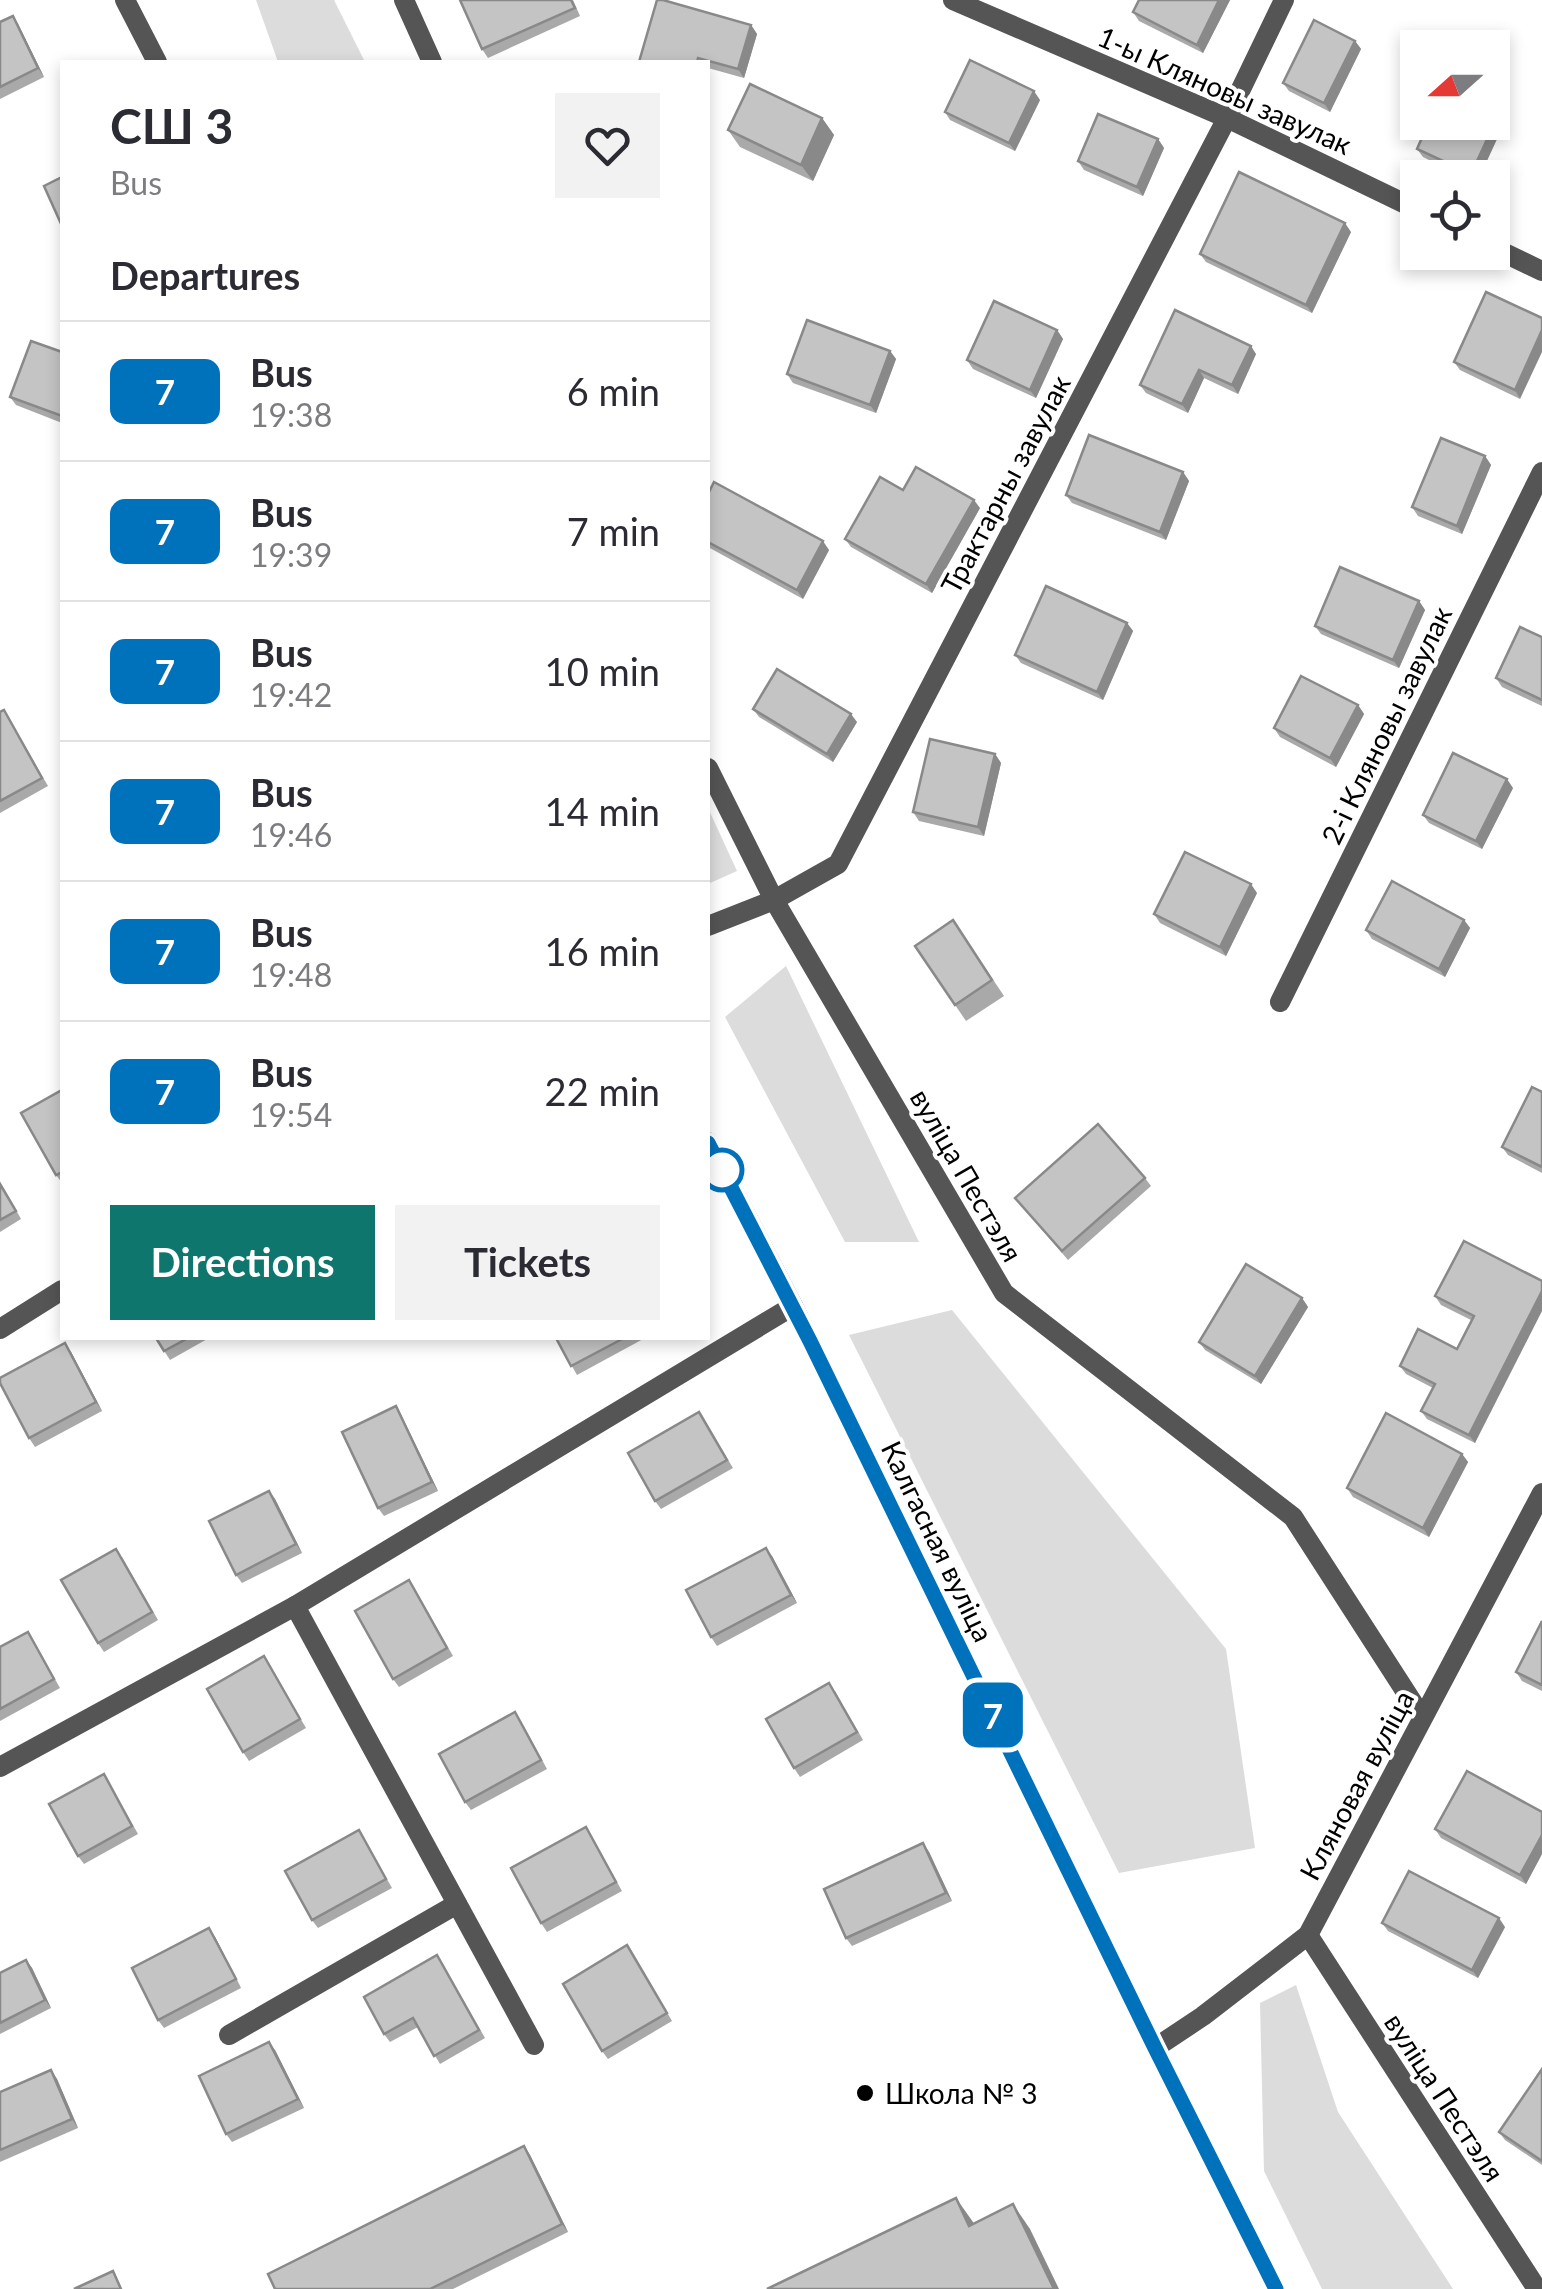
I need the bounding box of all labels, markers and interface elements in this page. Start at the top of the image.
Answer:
street label: 1-ы Кляновы завулак [1093,19,1357,161]
north arrow [1400,30,1510,140]
map controls [1400,30,1510,270]
button: heart [555,93,660,198]
text: СШ 3 [110,97,233,154]
button: locate [1400,160,1510,270]
text: Bus [110,163,162,202]
text: Departures [110,252,300,298]
text: Bus [250,349,313,395]
text: 6 min [567,368,660,414]
street label: Трактарны завулак [933,369,1077,599]
text: 7 [155,370,175,412]
text: 19:38 [250,395,332,434]
text: Bus [250,489,313,535]
text: 7 min [567,508,660,554]
text: 7 [155,510,175,552]
text: 19:39 [250,535,332,574]
street label: 2-і Кляновы завулак [1314,600,1459,849]
text: Bus [250,629,313,675]
text: 10 min [545,648,660,694]
text: 7 [155,650,175,692]
text: 19:42 [250,675,332,714]
text: Bus [250,769,313,815]
text: 14 min [545,788,660,834]
text: 7 [155,790,175,832]
text: 19:46 [250,815,332,854]
text: Bus [250,909,313,955]
text: 16 min [545,928,660,974]
text: 7 [155,930,175,972]
text: 19:48 [250,955,332,994]
text: Bus [250,1049,313,1095]
text: 22 min [545,1068,660,1114]
text: 7 [155,1070,175,1112]
street label: вуліца Пестэля [904,1083,1030,1267]
text: 19:54 [250,1095,332,1134]
unlabelled marker [701,1149,743,1191]
button: Directions [110,1205,375,1320]
button: Tickets [395,1205,660,1320]
street label: Калгасная вуліца [875,1435,1001,1647]
line badge: 7 [960,1682,1026,1748]
street label: Кляновая вуліца [1292,1684,1420,1886]
text: 7 [983,1694,1003,1736]
street label: вуліца Пестэля [1378,2007,1512,2187]
place label: Школа № 3 [885,2076,1038,2110]
marker: Школа № 3 [854,2082,876,2104]

